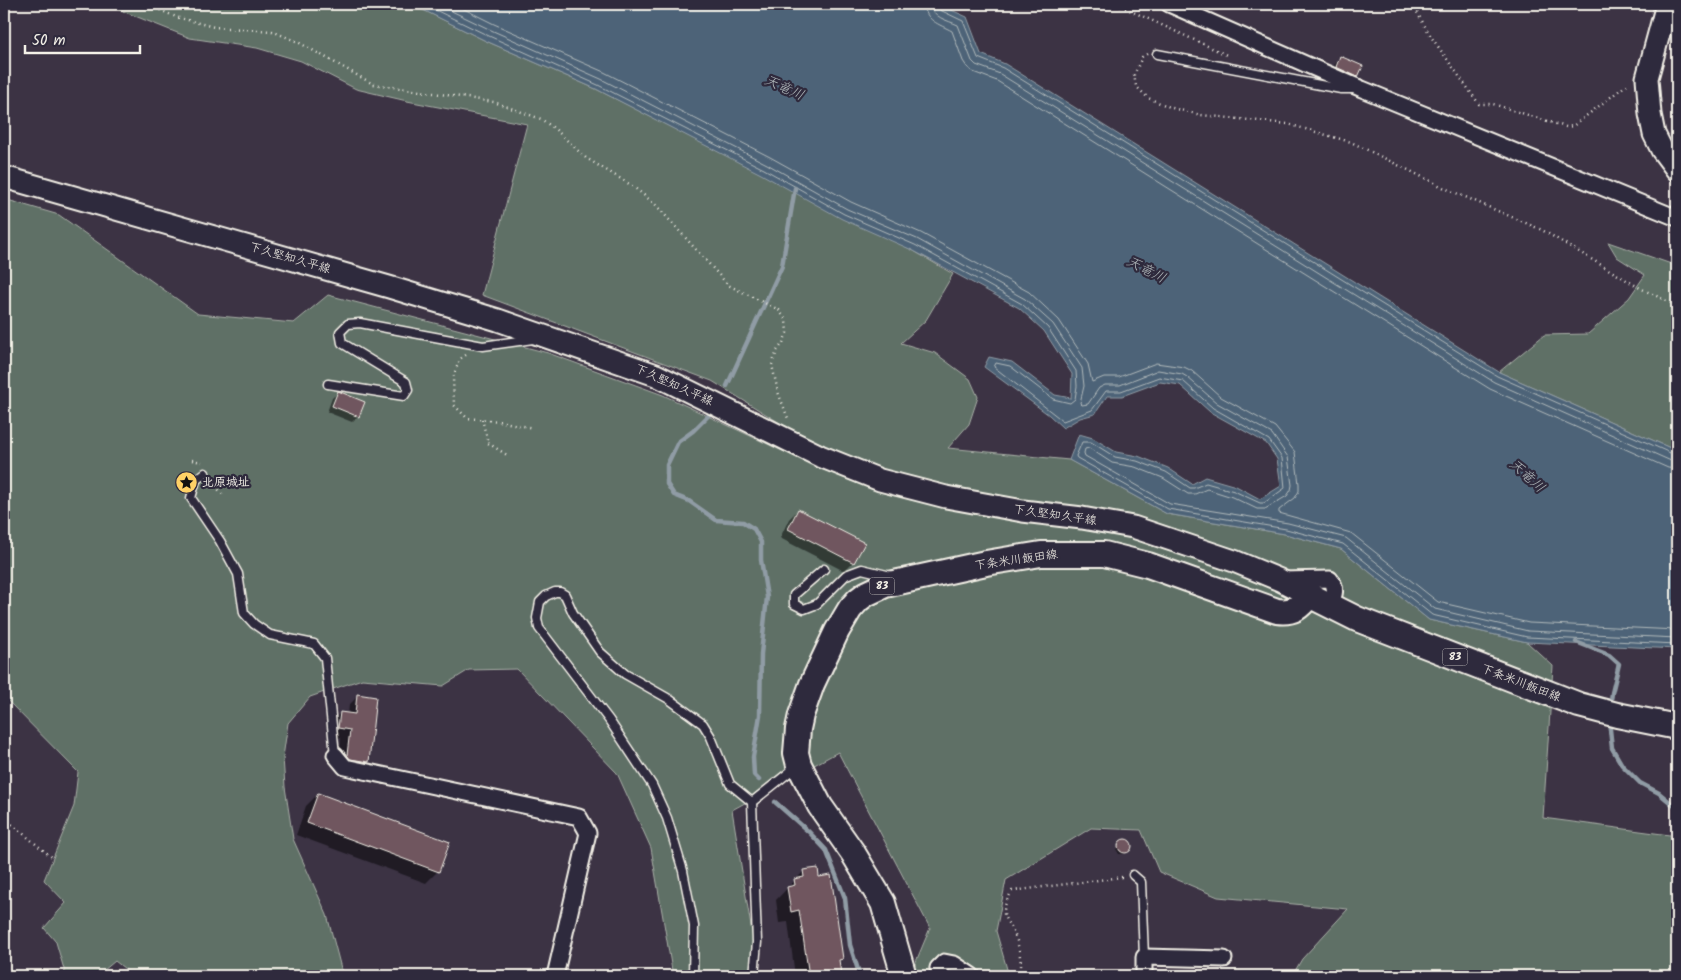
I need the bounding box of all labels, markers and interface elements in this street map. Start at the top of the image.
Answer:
scale bar [25,22,140,54]
text: 50 m [32,29,66,53]
water label: 天竜川 [760,69,808,107]
street label: 下久堅知久平線 [247,237,333,279]
water label: 天竜川 [1122,251,1170,289]
street label: 下久堅知久平線 [632,359,716,411]
water label: 天竜川 [1504,454,1550,498]
place icon: 北原城址 [174,470,198,494]
place label: 北原城址 [202,473,250,492]
street label: 下久堅知久平線 [1012,500,1098,530]
street label: 下条米川飯田線 [973,545,1059,575]
road number: 83 [870,578,894,594]
road number: 83 [1442,649,1468,666]
street label: 下条米川飯田線 [1478,659,1564,707]

